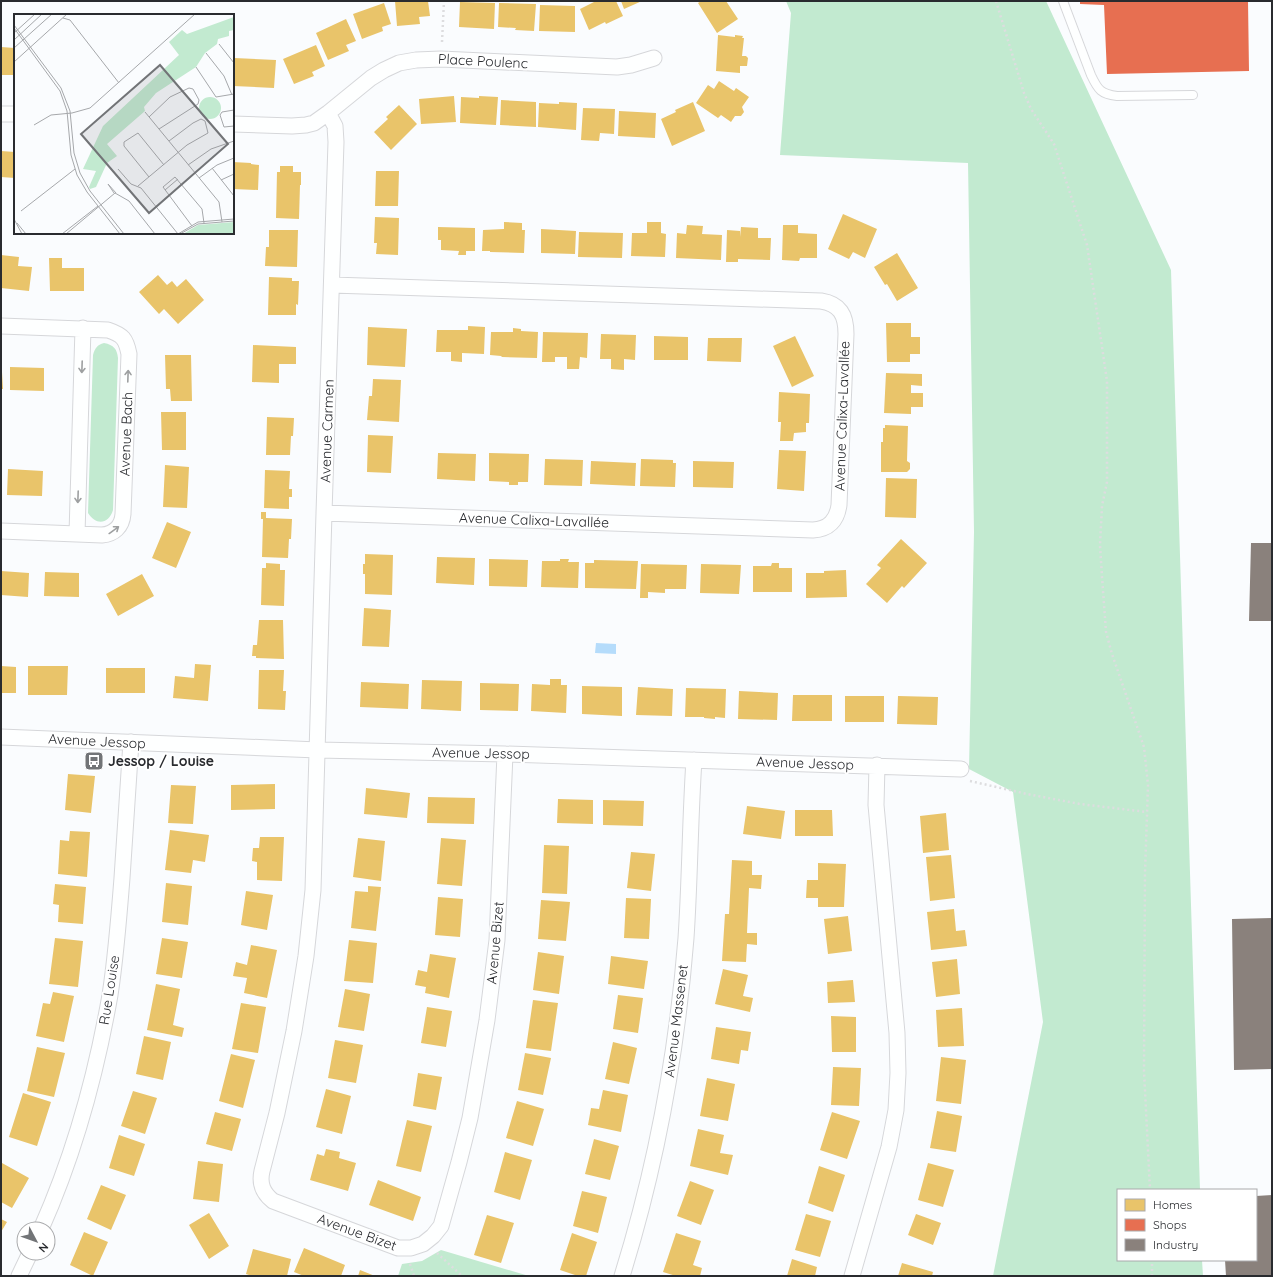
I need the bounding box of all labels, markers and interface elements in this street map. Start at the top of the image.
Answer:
inset map [14,14,234,234]
street label: Place Poulenc [438,50,528,72]
street label: Avenue Calixa-Lavallée [830,341,854,491]
one-way arrow [78,360,86,373]
one-way arrow [125,370,132,383]
street label: Avenue Carmen [316,379,338,483]
street label: Avenue Bach [116,391,136,477]
one-way arrow [74,490,82,503]
street label: Avenue Calixa-Lavallée [459,508,609,532]
one-way arrow [108,526,119,534]
street label: Avenue Jessop [48,729,146,753]
street label: Avenue Jessop [432,743,530,763]
bus stop icon: Jessop / Louise [83,750,105,772]
place label: Jessop / Louise [108,752,214,770]
street label: Avenue Jessop [756,752,854,774]
street label: Avenue Bizet [482,901,508,985]
street label: Rue Louise [95,954,123,1026]
street label: Avenue Massenet [660,963,692,1078]
legend [1117,1189,1257,1261]
text: Homes [1153,1197,1193,1212]
street label: Avenue Bizet [315,1209,399,1255]
text: Shops [1153,1217,1187,1232]
north arrow [16,1221,56,1261]
text: Industry [1153,1237,1198,1252]
text: N [36,1240,51,1255]

